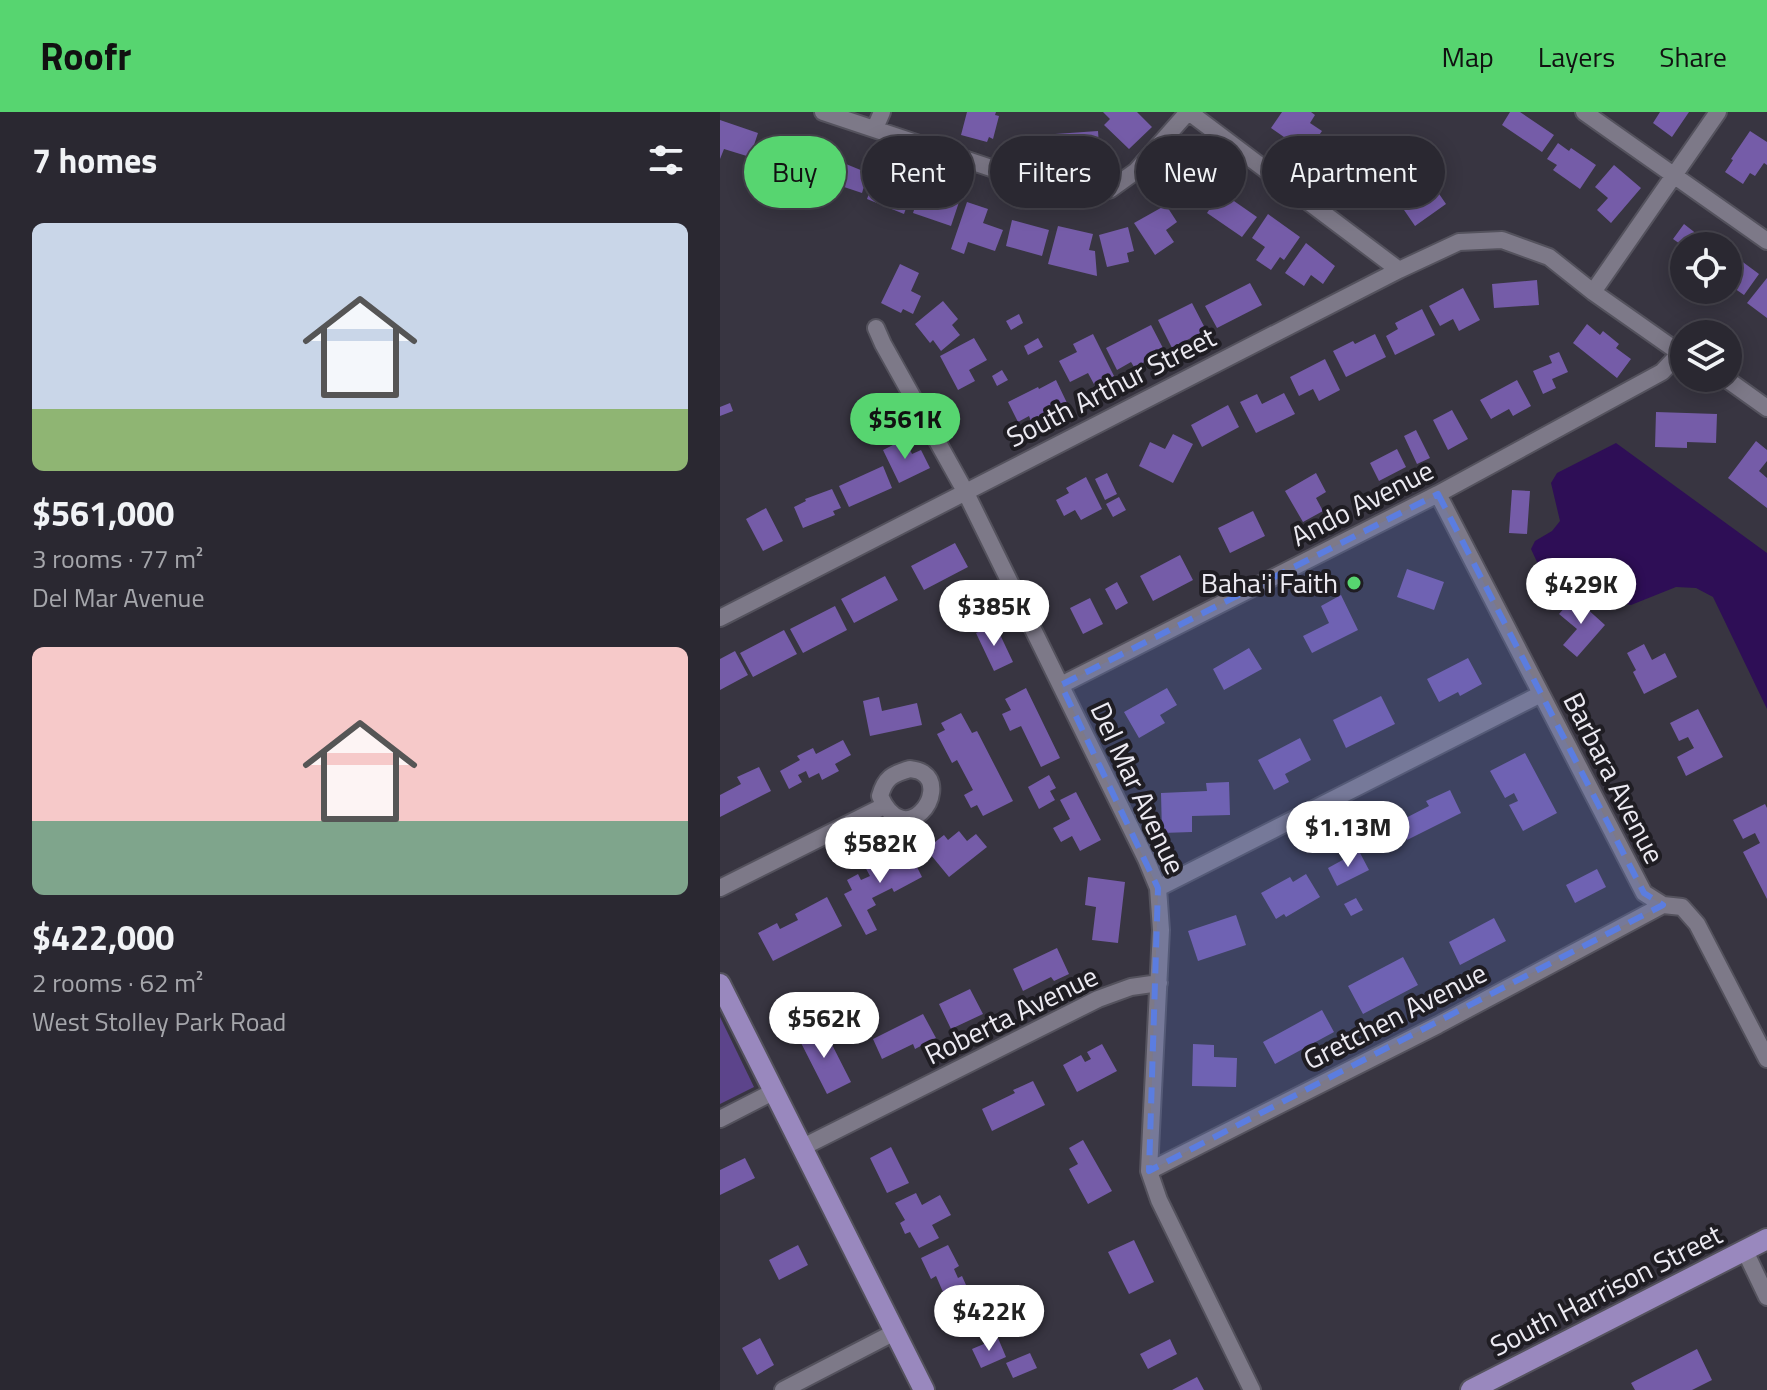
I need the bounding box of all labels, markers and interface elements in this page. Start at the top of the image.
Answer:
text: Roofr [40,27,131,85]
text: Map [1441,35,1494,78]
text: Layers [1538,35,1615,78]
text: Share [1659,35,1727,78]
text: 7 homes [32,134,157,186]
chip: Buy [744,136,846,208]
chip: Rent [862,136,974,208]
chip: Filters [990,136,1120,208]
chip: New [1136,136,1246,208]
chip: Apartment [1262,136,1445,208]
icon: filters [644,138,688,182]
map controls [1670,232,1742,392]
button: locate [1670,232,1742,304]
icon: home [288,275,432,419]
street label: South Arthur Street [999,315,1223,458]
button: layers [1670,320,1742,392]
pin: $561K [849,393,961,461]
text: $561K [868,399,942,438]
street label: Ando Avenue [1283,448,1441,557]
text: $561,000 [32,487,174,539]
text: 3 rooms · 77 m² [32,539,203,578]
pin: $429K [1525,558,1637,626]
place label: Baha'i Faith [1201,561,1338,604]
text: $429K [1544,564,1618,603]
marker: Baha'i Faith [1345,574,1363,592]
text: Del Mar Avenue [32,578,205,617]
pin: $385K [938,580,1050,648]
text: $385K [957,586,1031,625]
street label: Barbara Avenue [1553,685,1676,871]
street label: Del Mar Avenue [1080,695,1197,881]
icon: home [288,699,432,843]
pin: $1.13M [1283,801,1413,869]
text: $1.13M [1304,807,1392,846]
pin: $582K [824,817,936,885]
text: $582K [843,823,917,862]
text: $422,000 [32,911,174,963]
street label: Gretchen Avenue [1296,951,1494,1080]
street label: Roberta Avenue [917,954,1105,1075]
text: 2 rooms · 62 m² [32,963,203,1002]
pin: $562K [768,992,880,1060]
text: $562K [787,998,861,1037]
text: West Stolley Park Road [32,1002,286,1041]
street label: South Harrison Street [1482,1212,1729,1367]
pin: $422K [933,1285,1045,1353]
text: $422K [952,1291,1026,1330]

